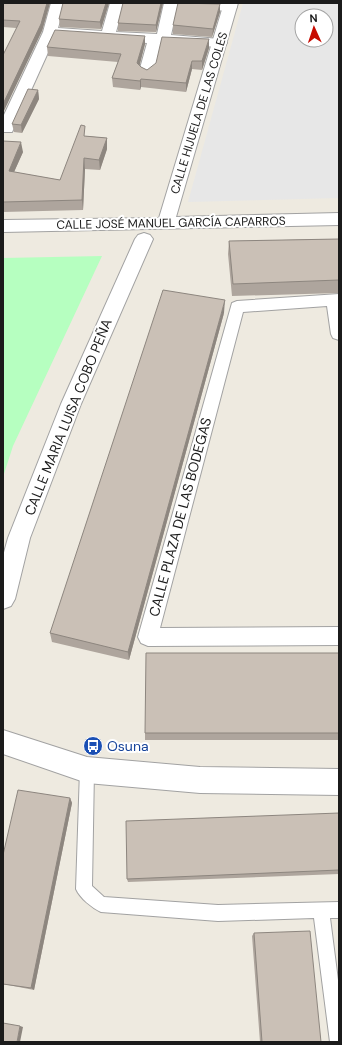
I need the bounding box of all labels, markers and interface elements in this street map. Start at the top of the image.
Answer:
north arrow [294,8,334,48]
text: N [309,11,318,25]
street label: CALLE HIJUELA DE LAS COLES [167,30,231,196]
street label: CALLE JOSÉ MANUEL GARCÍA CAPARROS [56,213,286,233]
street label: CALLE MARIA LUISA COBO PEÑA [20,316,116,518]
street label: CALLE PLAZA DE LAS BODEGAS [145,415,215,619]
bus stop icon: Osuna [82,735,104,757]
place label: Osuna [107,737,149,755]

